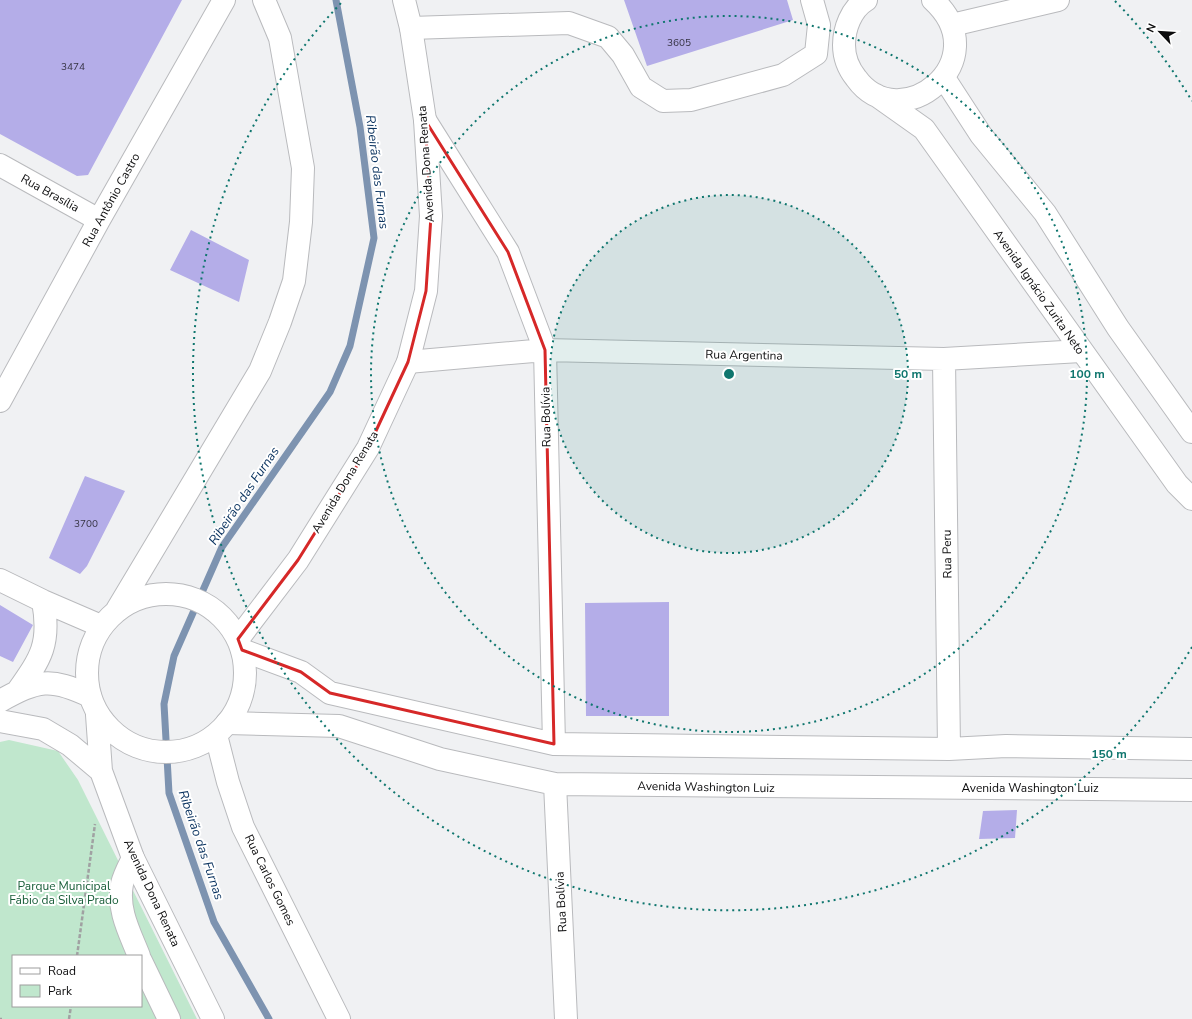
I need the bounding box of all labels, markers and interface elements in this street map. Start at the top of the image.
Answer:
north arrow [1140,12,1180,52]
text: N [1143,21,1160,35]
house number: 3605 [667,36,691,50]
house number: 3474 [61,60,85,74]
street label: Avenida Dona Renata [414,105,438,223]
water label: Ribeirão das Furnas [361,114,393,230]
street label: Rua Antônio Castro [79,150,144,250]
street label: Rua Brasília [18,170,82,216]
street label: Avenida Ignácio Zurita Neto [990,226,1088,358]
street label: Rua Argentina [705,346,783,364]
text: 50 m [894,366,922,382]
text: 100 m [1069,366,1105,382]
centre of rings [722,367,736,381]
street label: Rua Bolívia [537,387,555,447]
street label: Avenida Dona Renata [308,428,382,536]
water label: Ribeirão das Furnas [204,443,284,549]
house number: 3700 [74,517,98,531]
street label: Rua Peru [939,529,955,579]
text: 150 m [1091,746,1127,762]
street label: Avenida Washington Luiz [637,778,775,796]
street label: Avenida Washington Luiz [961,780,1099,796]
water label: Ribeirão das Furnas [174,788,228,902]
street label: Rua Carlos Gomes [241,832,299,928]
street label: Avenida Dona Renata [120,837,184,949]
street label: Rua Bolívia [551,871,571,933]
park label: Parque Municipal Fábio da Silva Prado [9,878,119,908]
legend [12,955,142,1007]
text: Road [48,963,76,979]
text: Park [48,983,73,999]

